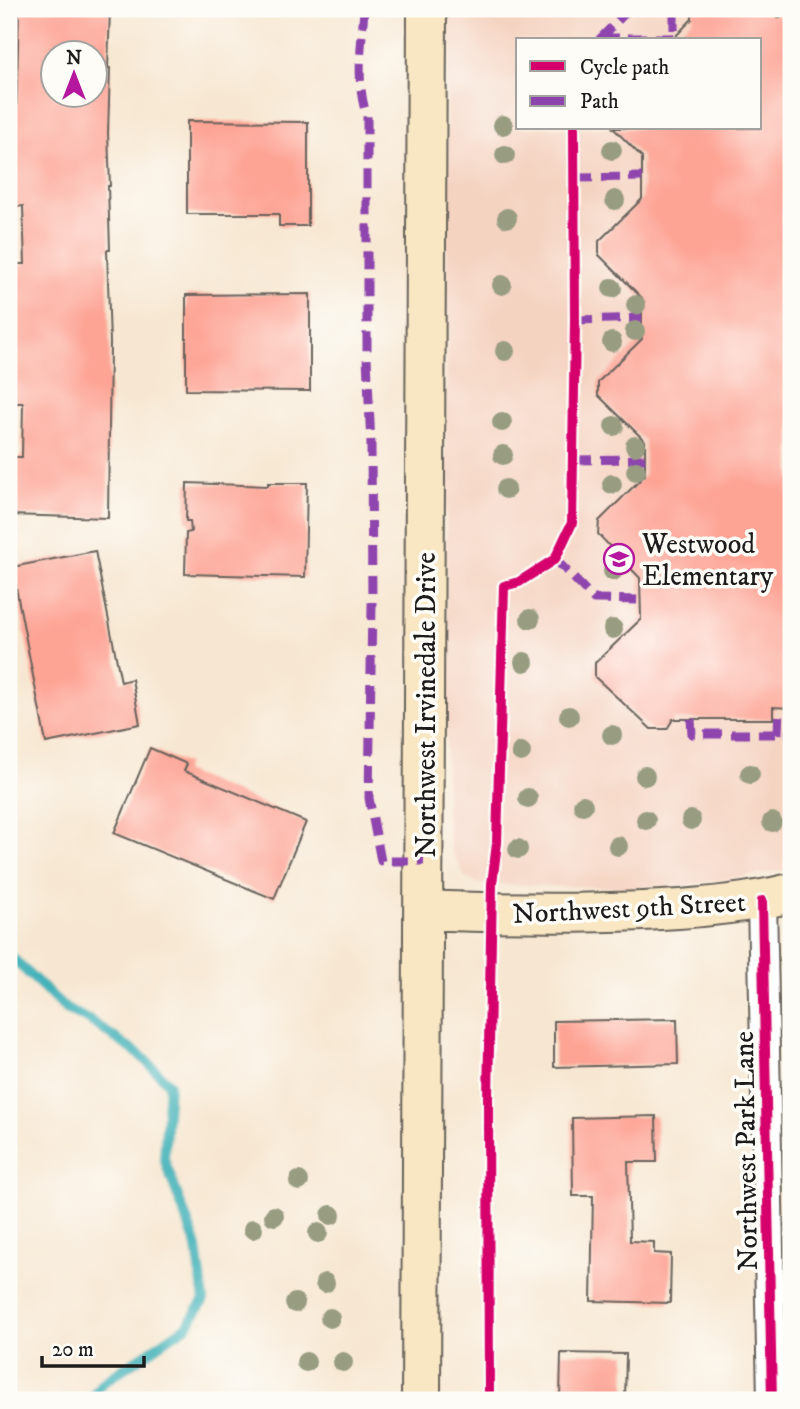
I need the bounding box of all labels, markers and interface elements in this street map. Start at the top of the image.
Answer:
north arrow [38,38,108,108]
legend [516,38,762,130]
text: N [66,47,82,70]
text: Cycle path [580,55,669,81]
text: Path [580,89,619,115]
place label: Westwood Elementary [641,527,774,594]
school or university icon: Westwood Elementary [602,542,636,576]
street label: Northwest Irvinedale Drive [409,552,444,858]
street label: Northwest 9th Street [512,885,747,932]
street label: Northwest Park Lane [727,1031,766,1271]
scale bar [42,1325,144,1369]
text: 20 m [52,1337,94,1363]

